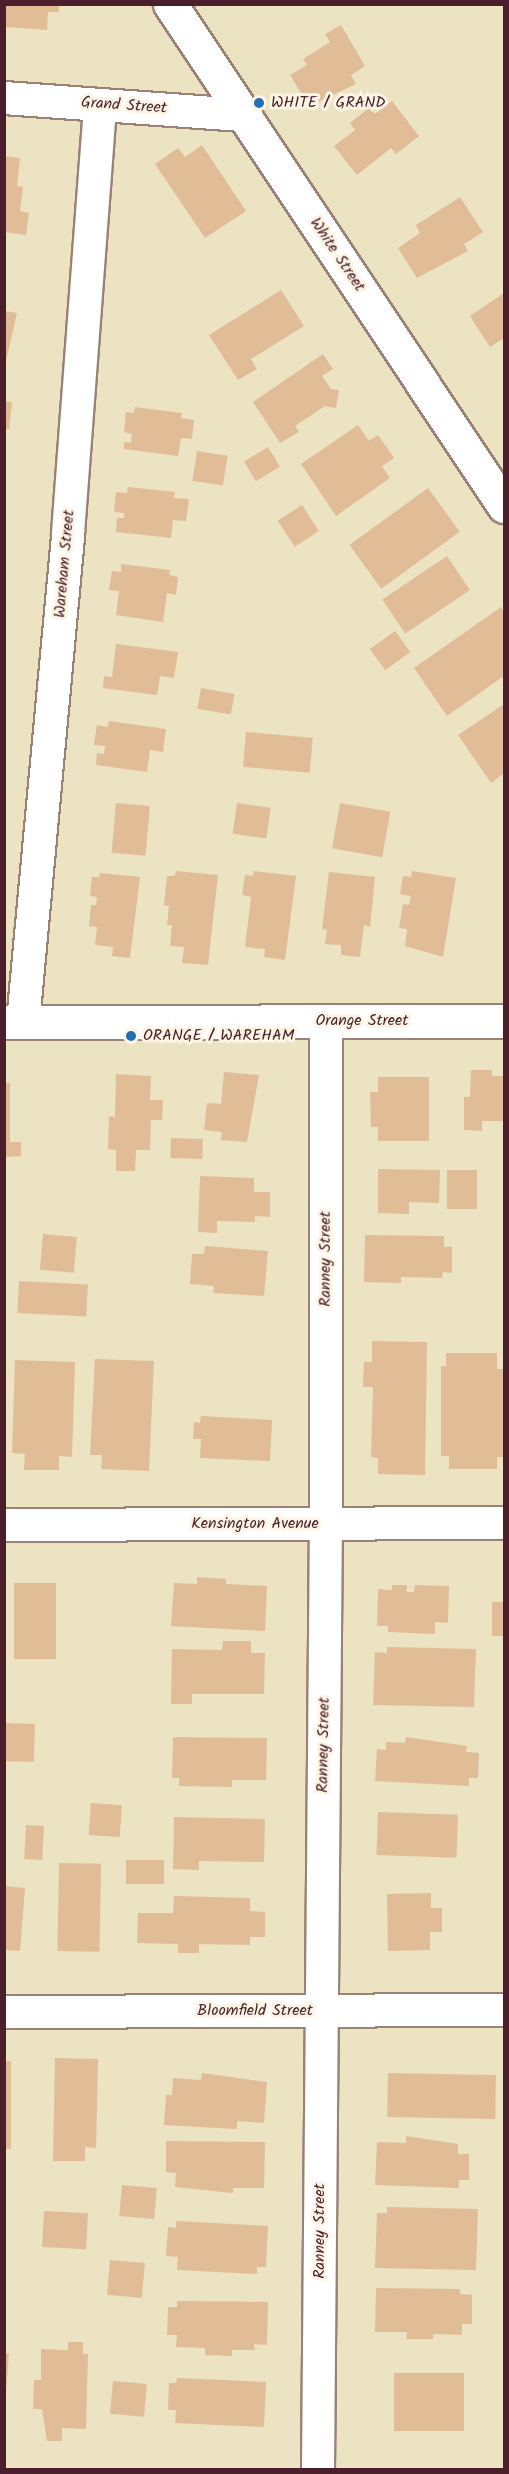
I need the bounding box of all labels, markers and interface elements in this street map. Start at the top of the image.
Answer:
street label: Grand Street [80,93,168,119]
place label: WHITE / GRAND [271,93,386,113]
marker: WHITE / GRAND [252,96,266,110]
street label: White Street [305,214,369,296]
street label: Wareham Street [51,509,79,619]
street label: Orange Street [316,1011,408,1031]
place label: ORANGE / WAREHAM [143,1026,294,1046]
marker: ORANGE / WAREHAM [124,1029,138,1043]
street label: Ranney Street [316,1211,336,1307]
street label: Kensington Avenue [191,1514,319,1534]
street label: Ranney Street [314,1697,334,1793]
street label: Bloomfield Street [197,2001,313,2021]
street label: Ranney Street [310,2183,330,2279]

